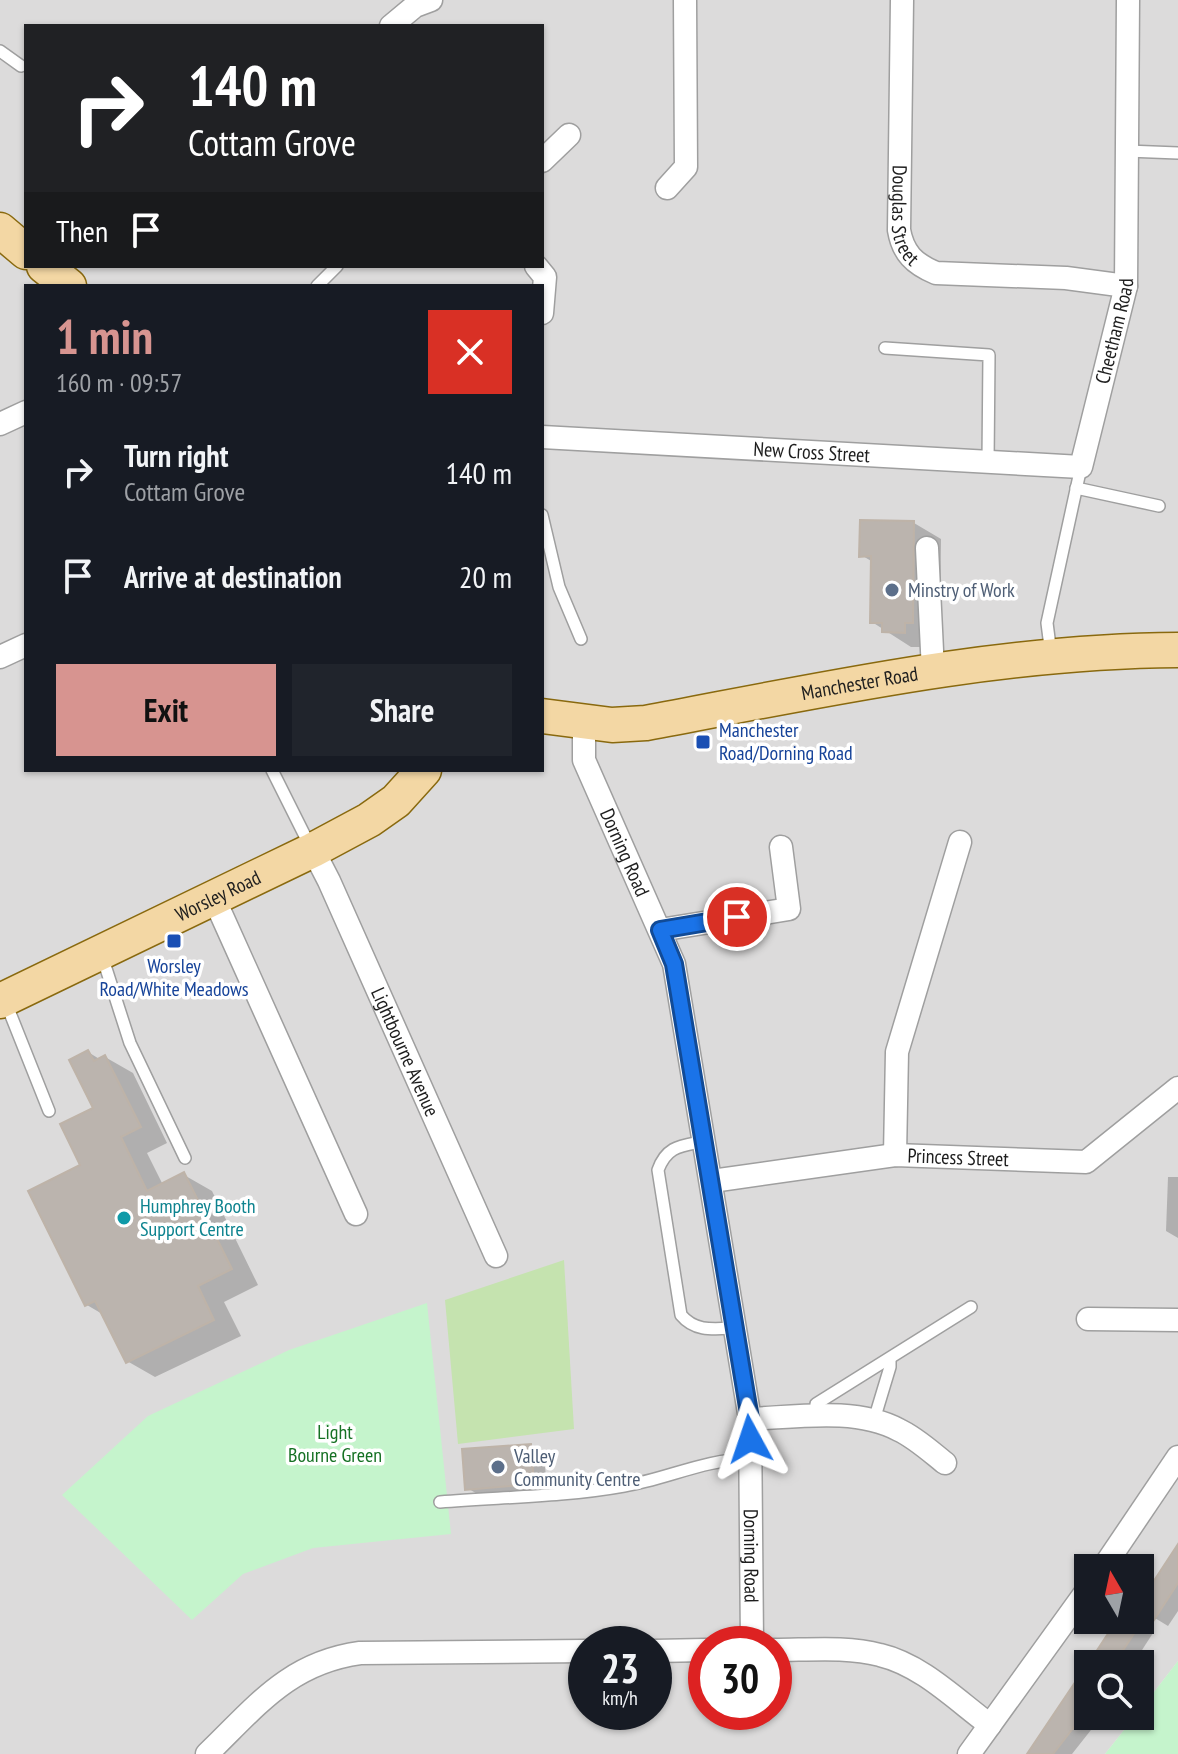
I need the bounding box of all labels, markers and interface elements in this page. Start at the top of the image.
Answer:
text: 140 m [188,49,317,121]
icon: right [56,56,160,160]
text: Cottam Grove [188,119,356,166]
street label: Douglas Street [886,165,925,272]
icon: arrive [124,208,168,252]
text: Then [56,211,108,250]
street label: Cheetham Road [1089,278,1139,387]
text: 1 min [56,305,153,367]
button: close [428,310,512,394]
text: 160 m · 09:57 [56,366,182,399]
text: Turn right [124,436,228,475]
street label: New Cross Street [753,436,871,468]
icon: right [56,450,100,494]
text: 140 m [446,453,512,492]
text: Cottam Grove [124,475,245,508]
icon: arrive [56,554,100,598]
text: Arrive at destination [124,557,342,596]
text: 20 m [459,557,512,596]
place label: Minstry of Work [908,577,1015,603]
marker: Minstry of Work [883,581,901,599]
street label: Manchester Road [799,661,920,706]
button: Exit [56,664,276,756]
button: Share [292,664,512,756]
place label: Manchester Road/Dorning Road [719,717,853,766]
marker: Manchester Road/Dorning Road [694,733,712,751]
street label: Dorning Road [594,804,656,900]
street label: Worsley Road [171,864,265,927]
pin [703,883,771,951]
icon: arrive [715,895,759,939]
marker: Worsley Road/White Meadows [165,932,183,950]
place label: Worsley Road/White Meadows [99,953,249,1002]
street label: Lightbourne Avenue [365,983,445,1120]
street label: Princess Street [907,1142,1010,1172]
place label: Humphrey Booth Support Centre [140,1193,256,1242]
marker: Humphrey Booth Support Centre [115,1209,133,1227]
position arrow [708,1397,792,1481]
park label: Light Bourne Green [288,1419,382,1468]
place label: Valley Community Centre [513,1443,641,1492]
marker: Valley Community Centre [489,1458,507,1476]
street label: Dorning Road [738,1509,765,1603]
north arrow [1074,1554,1154,1634]
map controls [1074,1554,1154,1730]
speed limit sign: 30 [688,1626,792,1730]
text: 23 [601,1642,639,1694]
button: search [1074,1650,1154,1730]
text: km/h [602,1685,638,1711]

